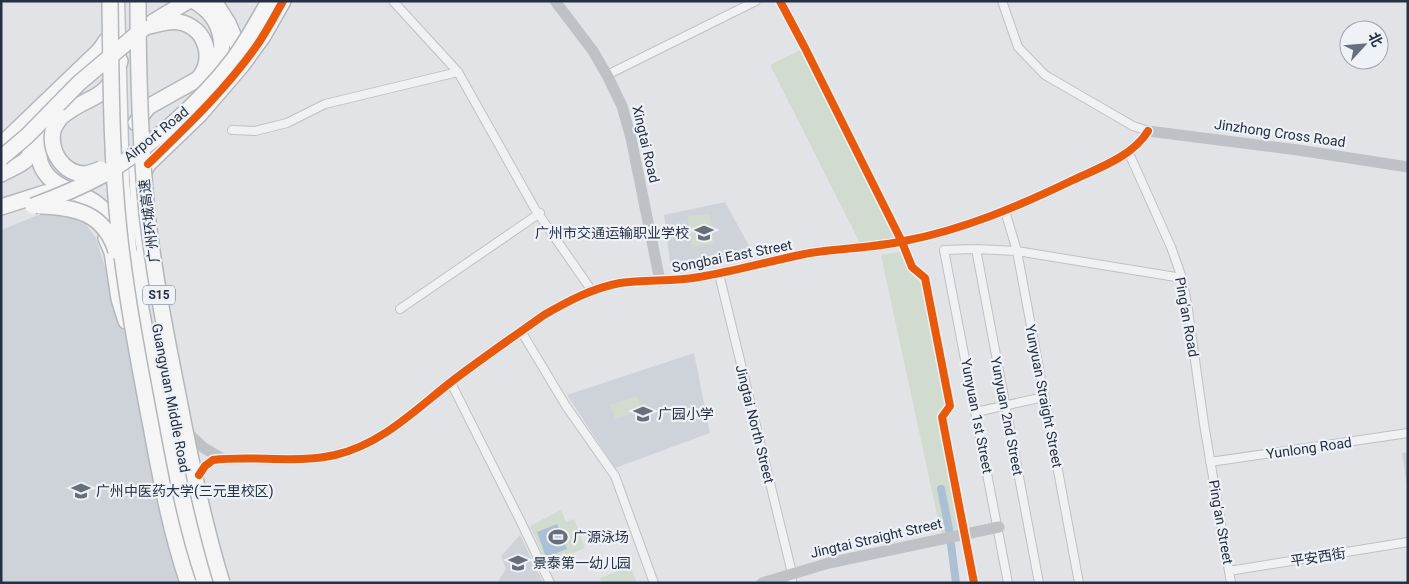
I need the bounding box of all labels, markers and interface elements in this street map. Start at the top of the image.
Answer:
north arrow [1339,20,1389,70]
text: 北 [1365,30,1386,49]
street label: Airport Road [121,103,191,165]
street label: Xingtai Road [629,104,663,184]
street label: Jinzhong Cross Road [1213,116,1347,150]
street label: 广州环城高速 [136,178,162,264]
school or university icon: 广州市交通运输职业学校 [693,222,715,244]
place label: 广州市交通运输职业学校 [535,225,689,241]
street label: Songbai East Street [671,236,794,275]
street label: Ping'an Road [1172,276,1202,358]
road number: S15 [143,286,175,304]
street label: Guangyuan Middle Road [149,322,193,474]
street label: Yunyuan Straight Street [1022,323,1066,469]
street label: Yunyuan 2nd Street [988,355,1026,477]
street label: Yunyuan 1st Street [958,357,996,475]
street label: Jingtai North Street [733,363,778,485]
school or university icon: 广园小学 [632,403,654,425]
place label: 广园小学 [658,406,714,422]
street label: Yunlong Road [1265,434,1353,462]
street label: Ping'an Street [1206,478,1236,566]
school or university icon: 广州中医药大学(三元里校区) [70,480,92,502]
place label: 广州中医药大学(三元里校区) [96,483,274,500]
street label: Jingtai Straight Street [809,515,944,561]
sports icon: 广源泳场 [547,526,569,548]
place label: 广源泳场 [573,529,629,545]
street label: 平安西街 [1289,545,1347,569]
school or university icon: 景泰第一幼儿园 [507,552,529,574]
place label: 景泰第一幼儿园 [533,555,631,571]

